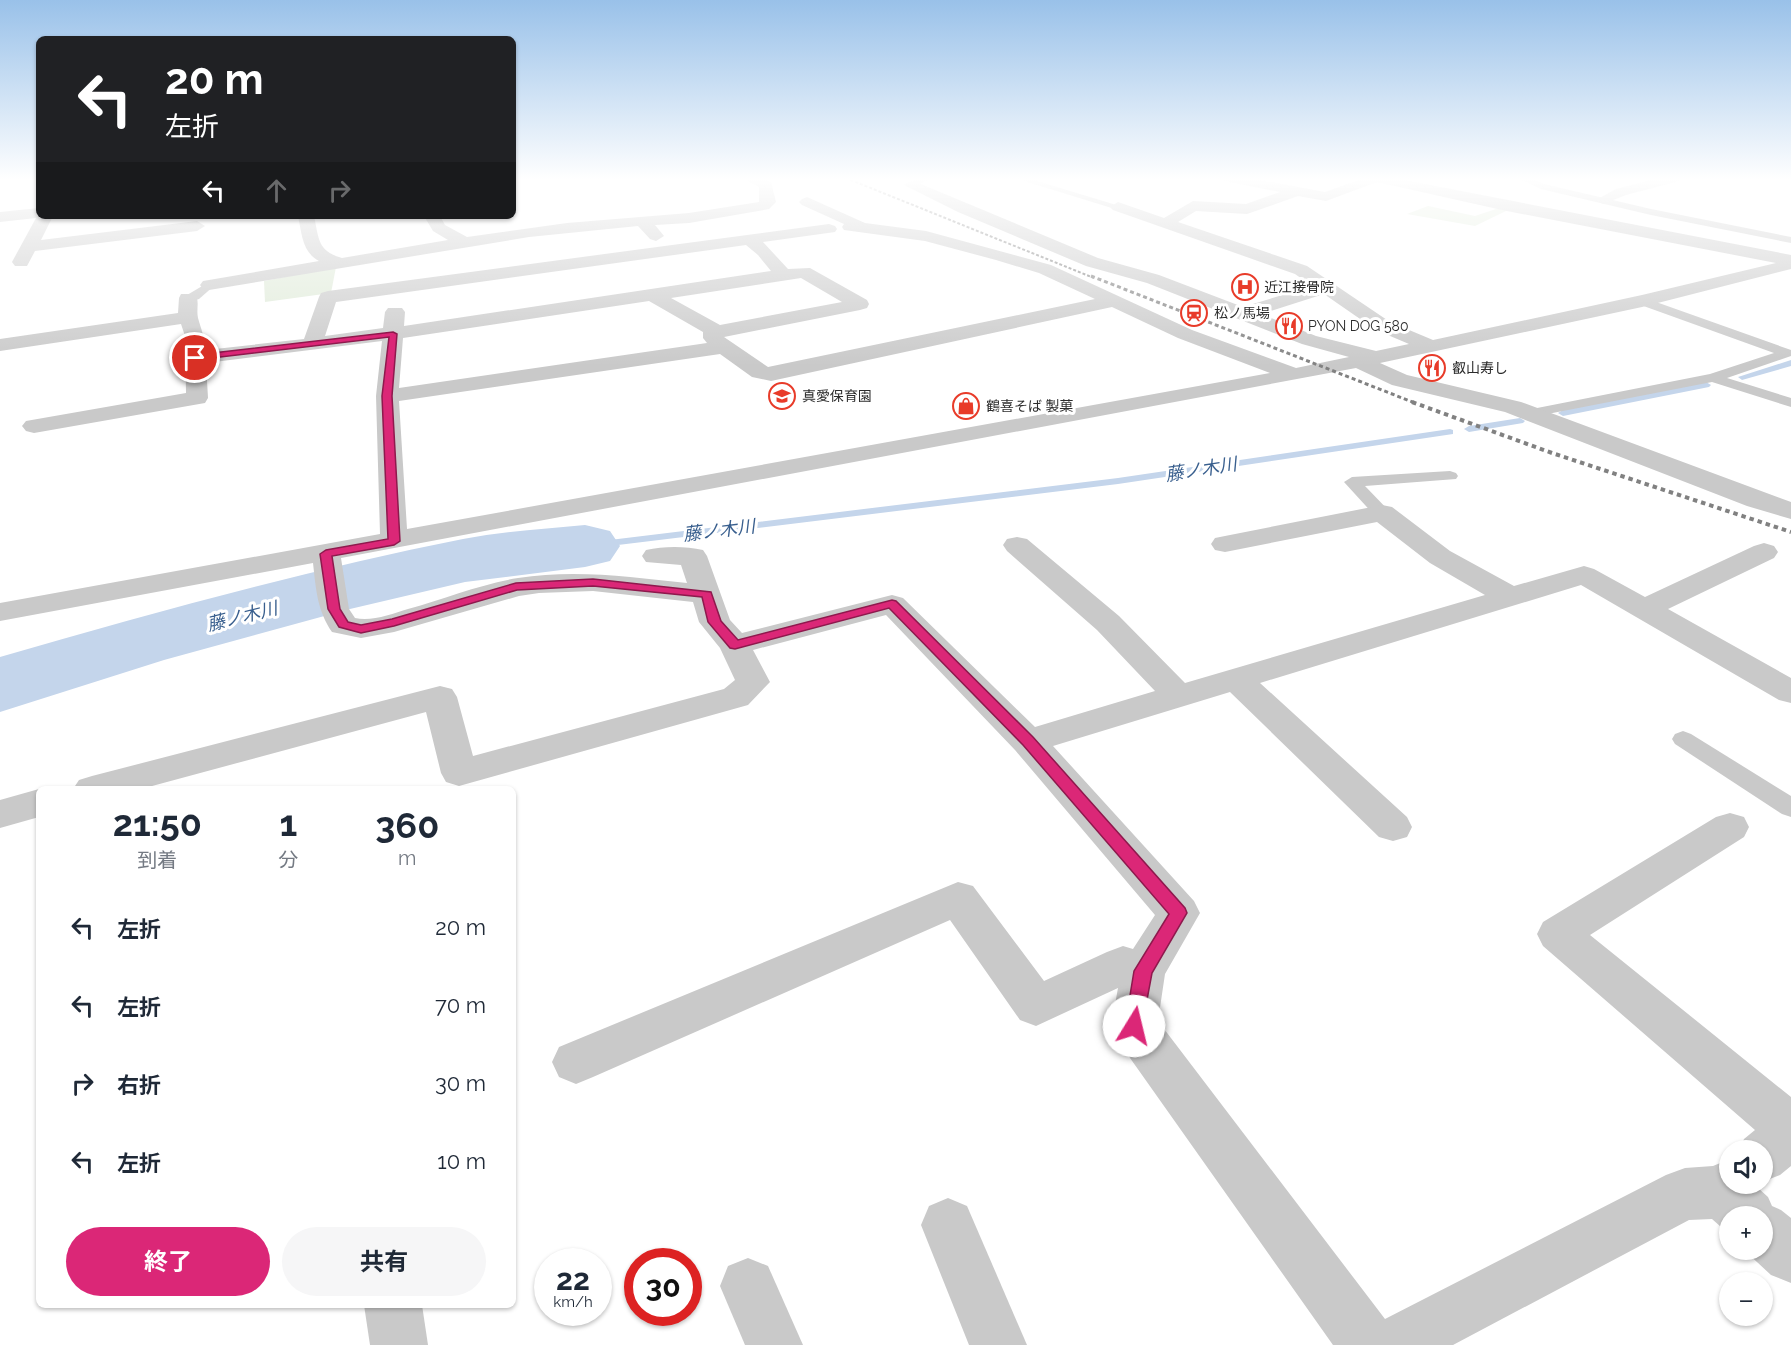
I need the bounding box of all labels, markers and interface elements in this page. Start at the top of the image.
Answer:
text: 20 m [165,55,264,104]
icon: left [66,60,144,138]
text: 左折 [165,111,219,142]
icon: left [197,174,230,207]
icon: ahead [260,174,293,207]
icon: right [323,174,356,207]
hospital icon: 近江接骨院 [1230,272,1260,302]
place label: 近江接骨院 [1264,279,1334,295]
station icon: 松ノ馬場 [1179,298,1209,328]
place label: 松ノ馬場 [1214,305,1270,321]
restaurant icon: PYON DOG 580 [1274,311,1304,341]
place label: PYON DOG 580 [1308,318,1408,334]
pin [169,332,220,383]
icon: arrive [178,341,211,374]
restaurant icon: 叡山寿し [1417,353,1447,383]
place label: 叡山寿し [1452,360,1508,376]
school or university icon: 真愛保育園 [767,381,797,411]
place label: 真愛保育園 [802,388,872,404]
shop icon: 鶴喜そば 製菓 [951,391,981,421]
place label: 鶴喜そば 製菓 [986,398,1074,414]
water label: 藤ノ木川 [1164,453,1240,485]
water label: 藤ノ木川 [682,515,758,545]
water label: 藤ノ木川 [205,597,281,635]
text: 21:50 [113,802,202,844]
text: 1 [280,802,297,844]
text: 360 [375,804,439,846]
text: m [398,846,416,870]
text: 到着 [137,848,177,872]
text: 分 [278,848,298,872]
icon: left [66,911,99,944]
text: 20 m [435,914,486,940]
text: 左折 [117,916,161,942]
icon: left [66,989,99,1022]
text: 70 m [435,992,486,1018]
text: 左折 [117,994,161,1020]
position arrow [1102,994,1166,1058]
icon: right [66,1067,99,1100]
text: 30 m [435,1070,486,1096]
text: 右折 [117,1072,161,1098]
map controls [1719,1140,1773,1326]
button: sound [1719,1140,1773,1194]
icon: left [66,1145,99,1178]
text: 10 m [437,1148,486,1174]
text: 左折 [117,1150,161,1176]
button: + [1719,1206,1773,1260]
button: 終了 [66,1227,270,1296]
button: 共有 [282,1227,486,1296]
speed limit sign: 30 [624,1248,702,1326]
text: 22 [556,1262,590,1297]
button: − [1719,1272,1773,1326]
text: km/h [553,1293,593,1311]

